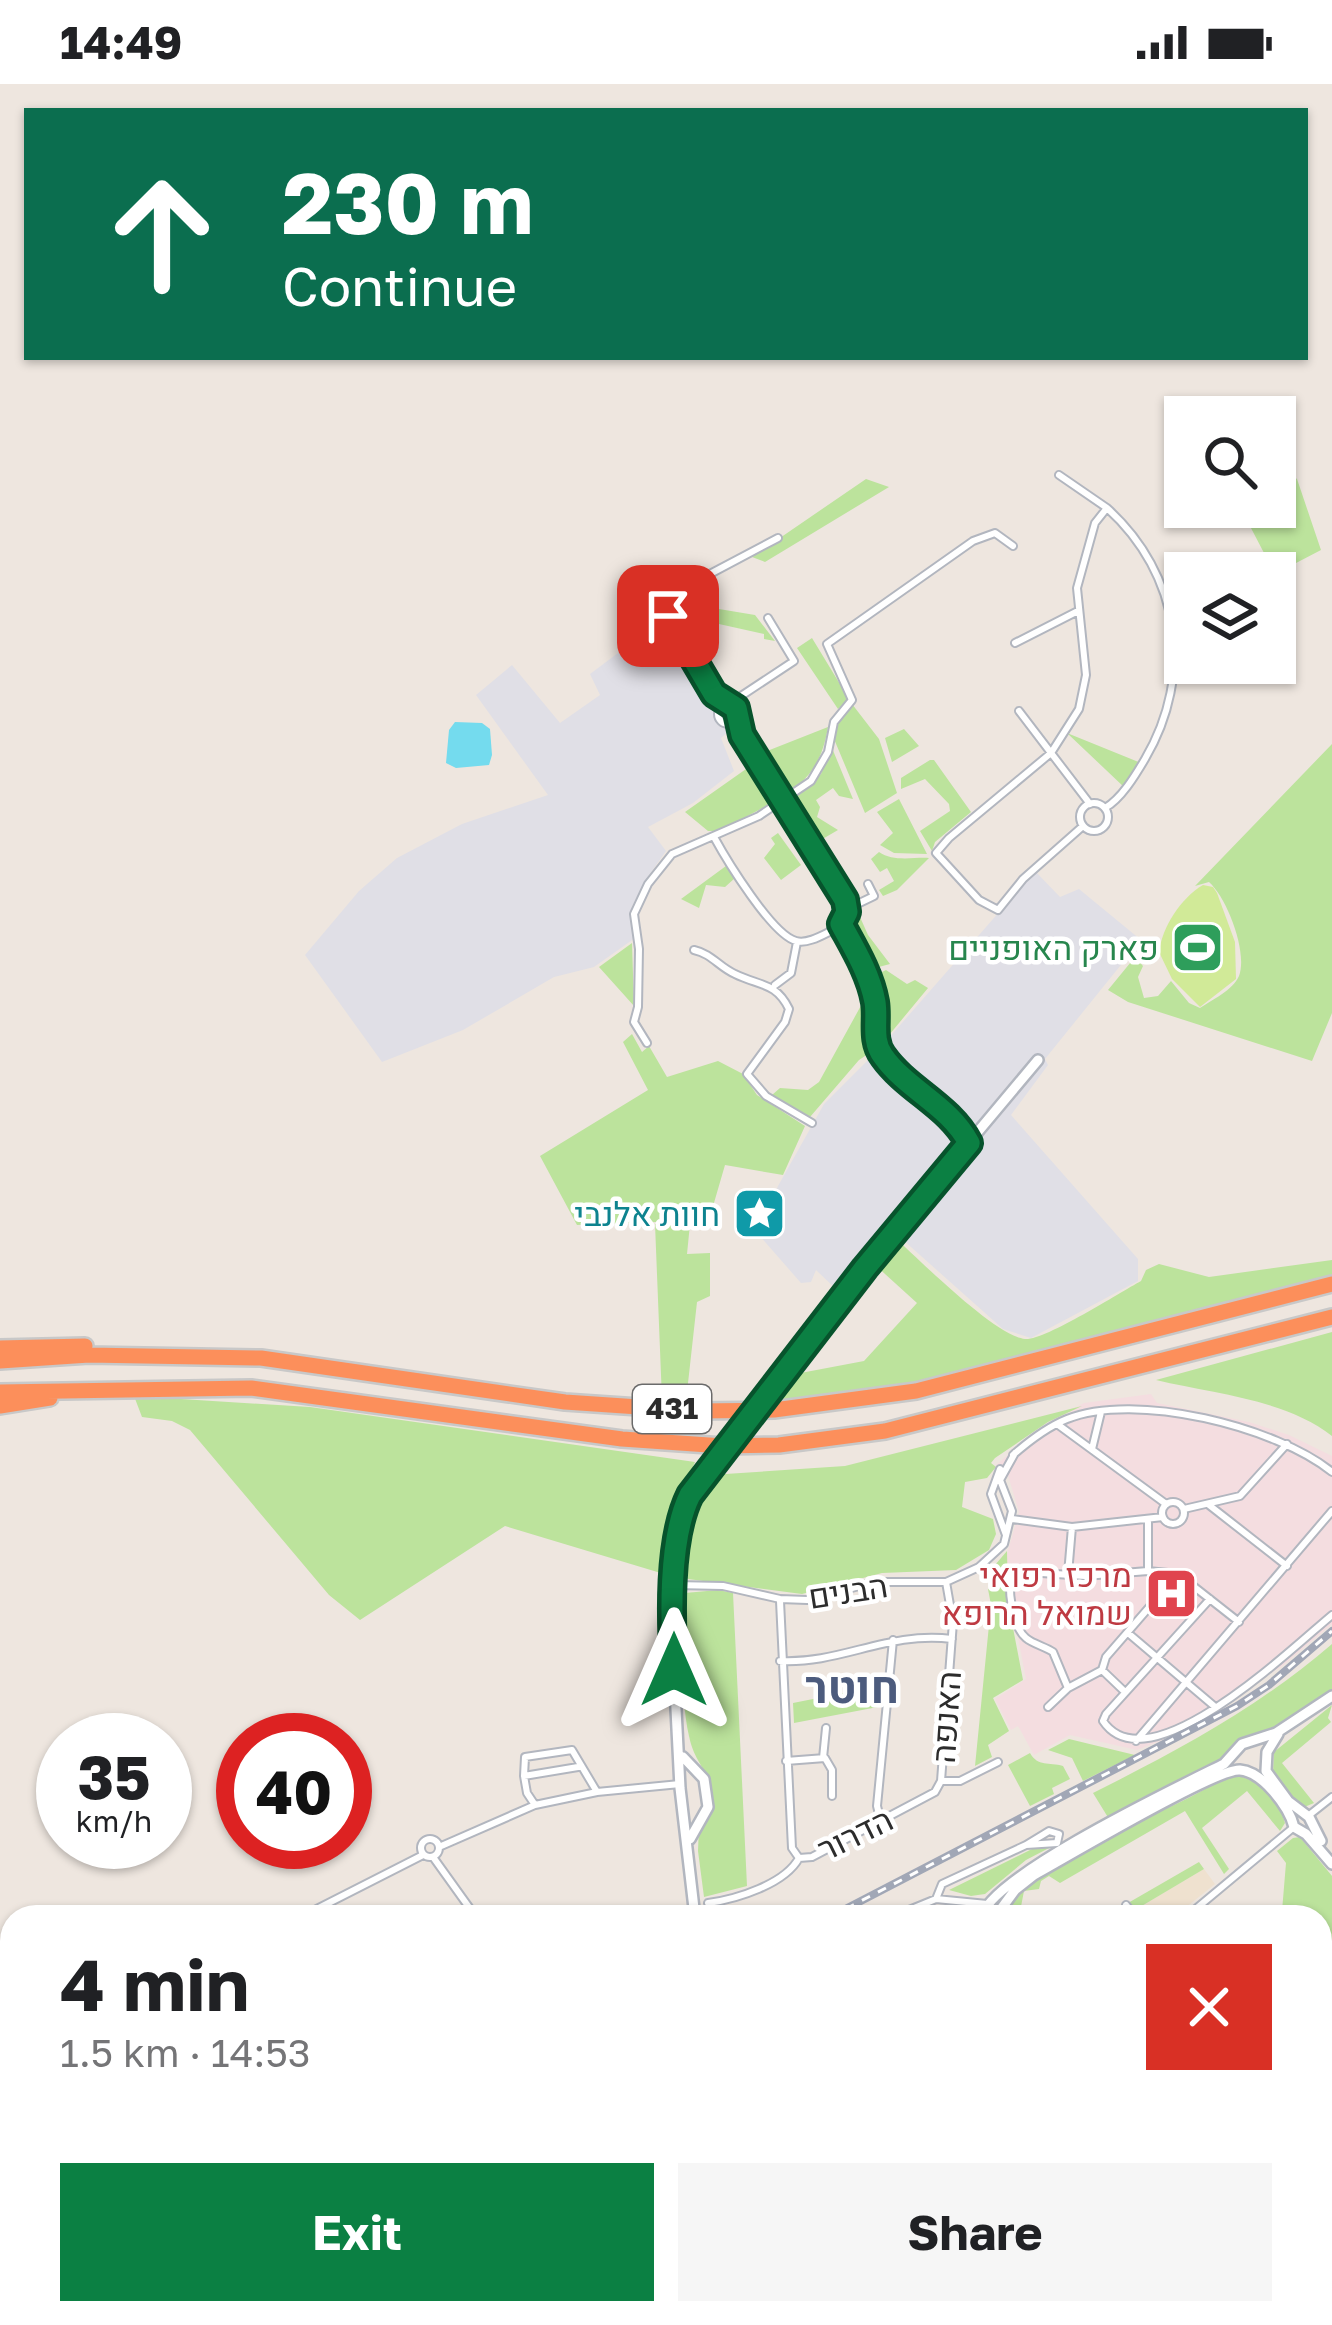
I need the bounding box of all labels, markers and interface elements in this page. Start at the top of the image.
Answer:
text: 14:49 [60,15,182,69]
text: 230 m [282,152,534,252]
icon: ahead [84,156,240,312]
text: Continue [282,253,517,318]
map controls [1164,396,1296,684]
button: search [1164,396,1296,528]
button: layers [1164,552,1296,684]
pin [617,565,719,667]
icon: arrive [635,583,701,649]
sports icon: פארק האופניים [1170,920,1226,976]
place label: פארק האופניים [948,928,1159,967]
place icon: חוות אלנבי [731,1186,787,1242]
place label: חוות אלנבי [574,1194,720,1233]
road number: 431 [633,1385,711,1433]
place label: מרכז רפואי שמואל הרופא [942,1555,1132,1632]
street label: הבנים [806,1565,890,1616]
hospital icon: מרכז רפואי שמואל הרופא [1143,1566,1199,1622]
position arrow [611,1607,737,1733]
district label: חוטר [805,1659,899,1713]
street label: האנפה [923,1669,968,1765]
speed limit sign: 40 [216,1713,372,1869]
text: 35 [77,1740,151,1812]
street label: הדרור [811,1799,899,1868]
text: km/h [76,1803,152,1839]
text: 4 min [60,1940,249,2027]
button: close [1146,1944,1272,2070]
text: 1.5 km · 14:53 [60,2029,311,2076]
button: Exit [60,2163,654,2301]
button: Share [678,2163,1272,2301]

